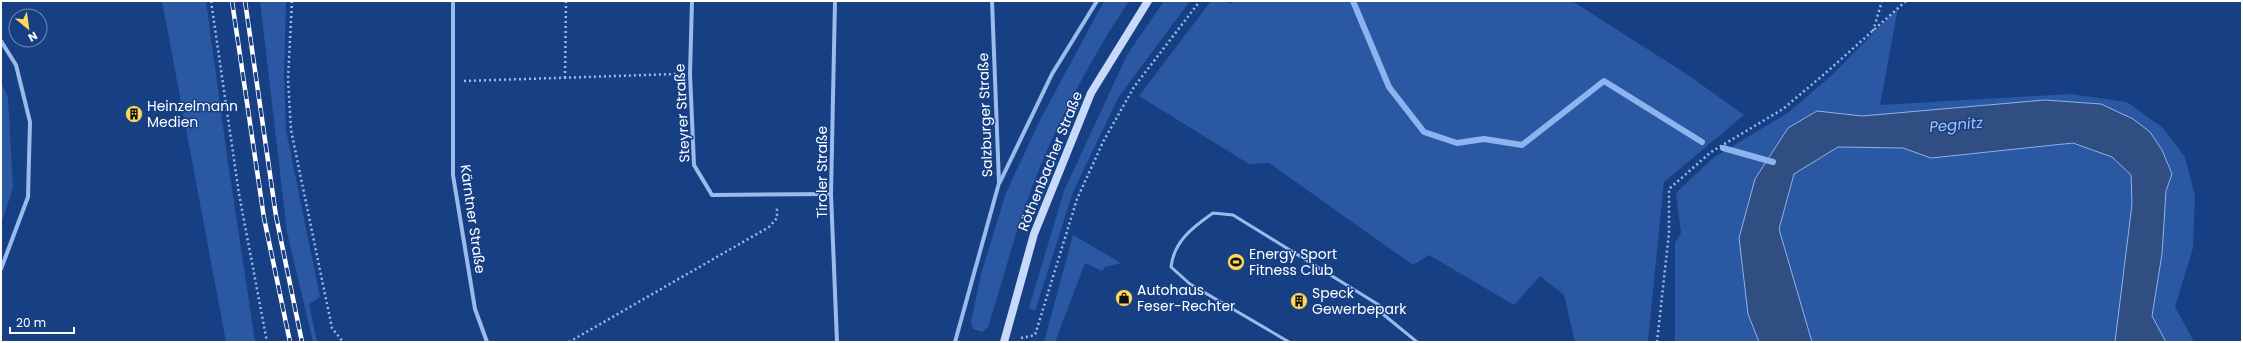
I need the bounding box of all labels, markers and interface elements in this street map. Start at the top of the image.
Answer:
north arrow [8,8,48,48]
text: N [25,28,40,46]
street label: Salzburger Straße [973,52,997,178]
street label: Steyrer Straße [669,63,695,163]
street label: Röthenbacher Straße [1013,88,1087,234]
place label: Heinzelmann Medien [147,96,238,132]
building icon: Heinzelmann Medien [124,104,144,124]
water label: Pegnitz [1928,112,1984,137]
street label: Tiroler Straße [812,125,832,218]
street label: Kärntner Straße [455,163,491,275]
place label: Energy Sport Fitness Club [1249,244,1337,280]
sports icon: Energy Sport Fitness Club [1226,252,1246,272]
place label: Autohaus Feser-Rechter [1137,280,1235,316]
place label: Speck Gewerbepark [1312,283,1407,319]
shop icon: Autohaus Feser-Rechter [1114,288,1134,308]
building icon: Speck Gewerbepark [1289,291,1309,311]
scale bar [10,309,74,335]
text: 20 m [16,314,46,331]

